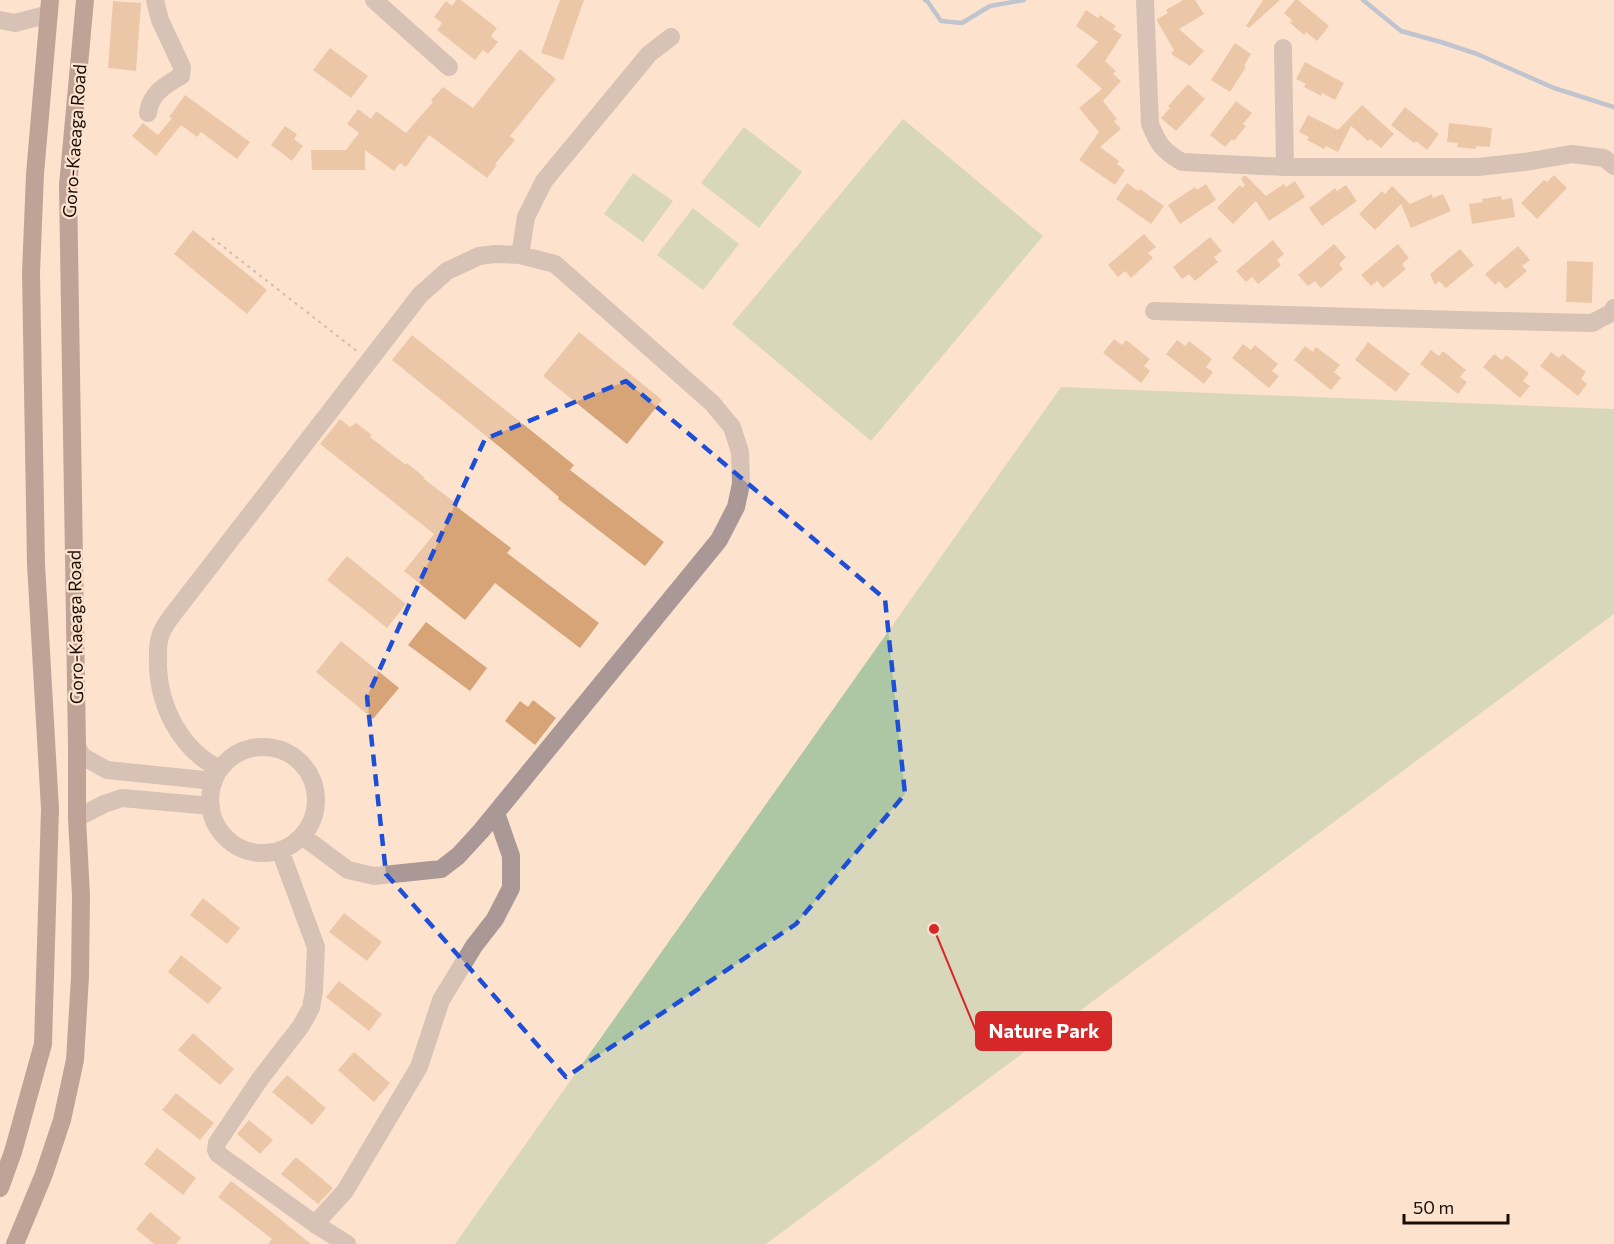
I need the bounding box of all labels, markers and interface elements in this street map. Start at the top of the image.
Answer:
street label: Goro-Kaeaga Road [58,63,90,219]
street label: Goro-Kaeaga Road [63,550,87,704]
callout: Nature Park [976,1012,1111,1050]
text: Nature Park [989,1018,1100,1042]
scale bar [1404,1187,1508,1225]
text: 50 m [1413,1196,1454,1218]

